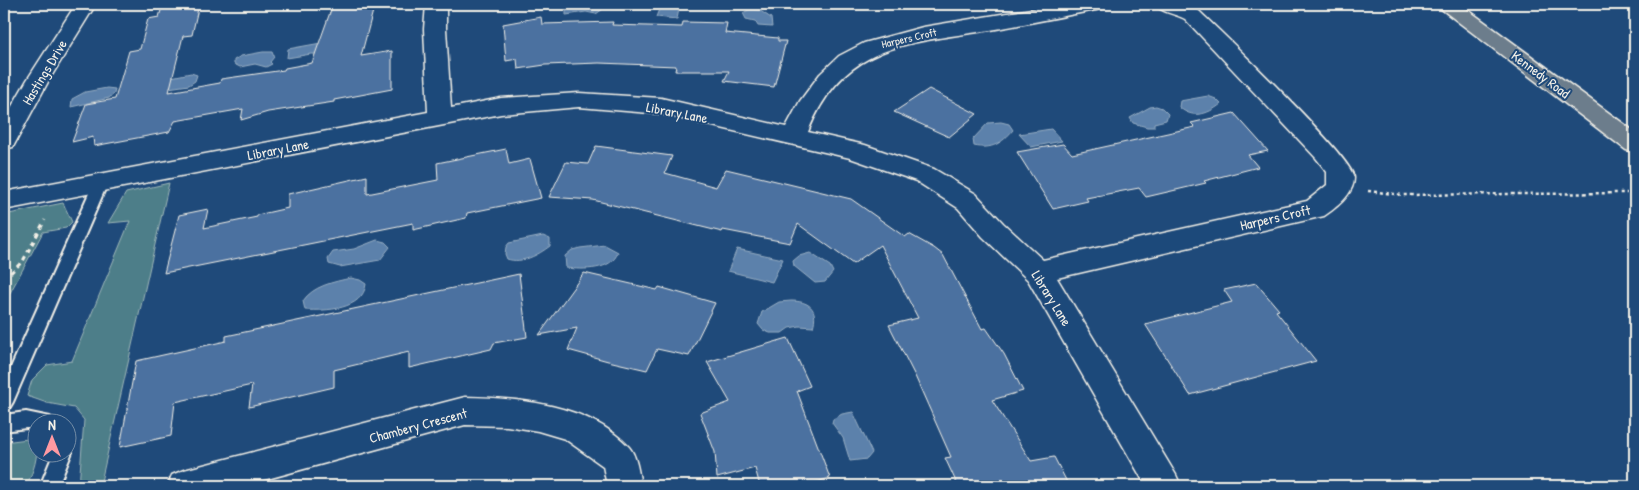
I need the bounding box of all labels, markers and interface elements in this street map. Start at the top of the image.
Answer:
street label: Harpers Croft [880,25,938,51]
street label: Hastings Drive [17,36,72,109]
street label: Kennedy Road [1507,46,1575,103]
street label: Library Lane [645,97,710,128]
street label: Library Lane [246,134,311,165]
street label: Harpers Croft [1238,200,1312,235]
street label: Library Lane [1027,267,1077,330]
street label: Chambery Crescent [367,403,469,448]
north arrow [28,412,78,462]
text: N [48,415,56,434]

